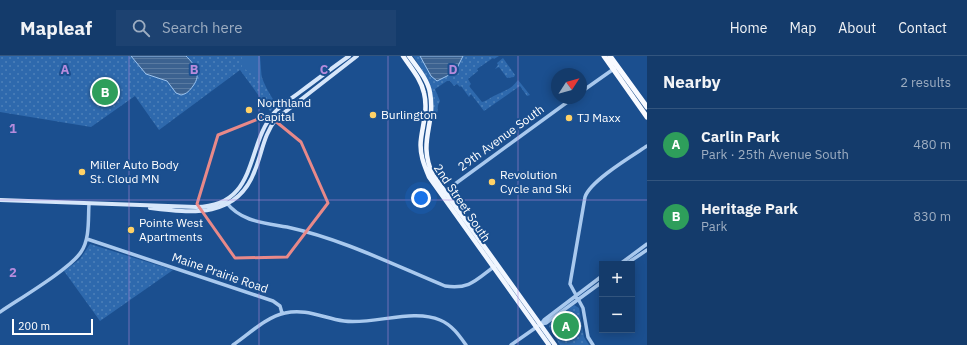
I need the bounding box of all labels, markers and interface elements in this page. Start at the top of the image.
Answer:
search box [116,10,396,46]
text: Mapleaf [20,16,92,40]
icon: search [130,17,152,39]
text: Search here [162,18,242,37]
text: Home [730,19,767,37]
text: Map [789,19,816,37]
text: About [838,19,876,37]
text: Contact [898,19,947,37]
text: A [61,61,70,78]
text: B [190,61,199,78]
text: C [320,61,329,78]
text: D [448,61,458,78]
north arrow [551,68,587,104]
text: Nearby [663,71,721,93]
text: 2 results [900,74,951,91]
pin: B [92,77,118,107]
place label: Northland Capital [257,95,311,124]
street label: 29th Avenue South [455,101,547,174]
marker: Northland Capital [244,105,254,115]
place label: Burlington [381,107,437,122]
marker: Burlington [368,110,378,120]
place label: TJ Maxx [577,110,621,125]
marker: TJ Maxx [564,113,574,123]
text: 1 [9,120,17,137]
text: Carlin Park [701,127,780,146]
text: A [672,136,680,153]
text: 480 m [913,136,951,153]
text: Park · 25th Avenue South [701,146,849,163]
place label: Miller Auto Body St. Cloud MN [90,157,179,186]
street label: 2nd Street South [431,161,494,245]
marker: Miller Auto Body St. Cloud MN [77,167,87,177]
place label: Revolution Cycle and Ski [500,167,571,196]
marker: Revolution Cycle and Ski [487,177,497,187]
your location [411,188,431,208]
text: Heritage Park [701,199,798,218]
text: B [672,208,680,225]
text: 830 m [913,208,951,225]
place label: Pointe West Apartments [139,215,203,244]
text: Park [701,218,727,235]
marker: Pointe West Apartments [126,225,136,235]
street label: Maine Prairie Road [170,249,270,296]
map controls [599,261,635,333]
button: + [599,261,635,297]
text: 2 [9,264,17,281]
button: − [599,297,635,333]
pin: A [553,311,579,341]
scale bar [12,317,93,336]
text: 200 m [18,319,50,333]

